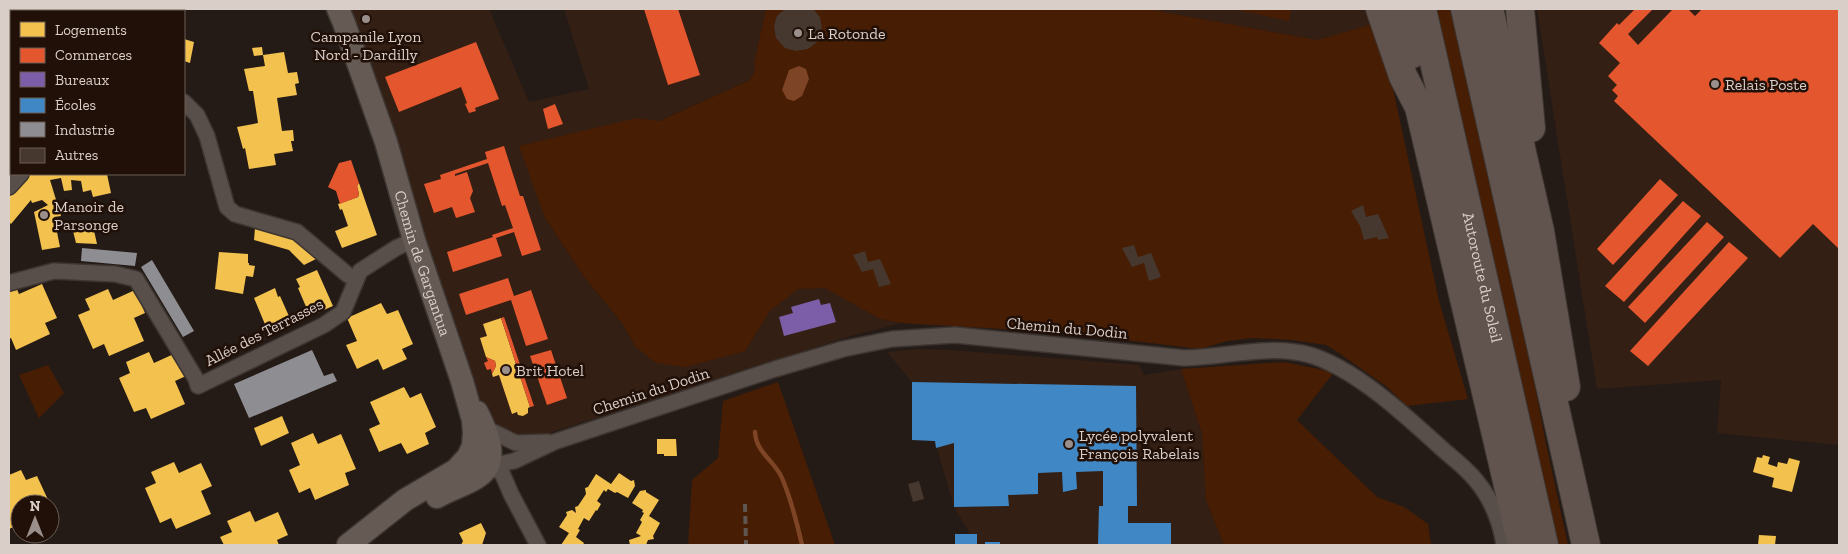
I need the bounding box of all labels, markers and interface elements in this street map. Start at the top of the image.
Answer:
legend [10,10,185,175]
marker: Campanile Lyon Nord - Dardilly [360,13,372,25]
text: Logements [55,21,127,39]
place label: La Rotonde [808,24,886,43]
place label: Campanile Lyon Nord - Dardilly [311,27,422,64]
marker: La Rotonde [792,27,804,39]
text: Commerces [55,46,132,64]
text: Bureaux [55,71,109,89]
place label: Relais Poste [1725,75,1807,94]
marker: Relais Poste [1709,78,1721,90]
text: Écoles [55,96,96,114]
text: Industrie [55,121,115,139]
text: Autres [55,146,98,164]
street label: Chemin de Gargantua [391,188,455,338]
place label: Manoir de Parsonge [54,197,124,234]
marker: Manoir de Parsonge [38,209,50,221]
street label: Autoroute du Soleil [1459,210,1507,344]
street label: Allée des Terrasses [202,294,326,370]
street label: Chemin du Dodin [1006,313,1129,343]
place label: Brit Hotel [516,361,584,380]
street label: Chemin du Dodin [590,363,712,419]
marker: Brit Hotel [500,364,512,376]
place label: Lycée polyvalent François Rabelais [1079,426,1199,463]
marker: Lycée polyvalent François Rabelais [1063,438,1075,450]
north arrow [10,494,60,544]
text: N [30,498,41,515]

